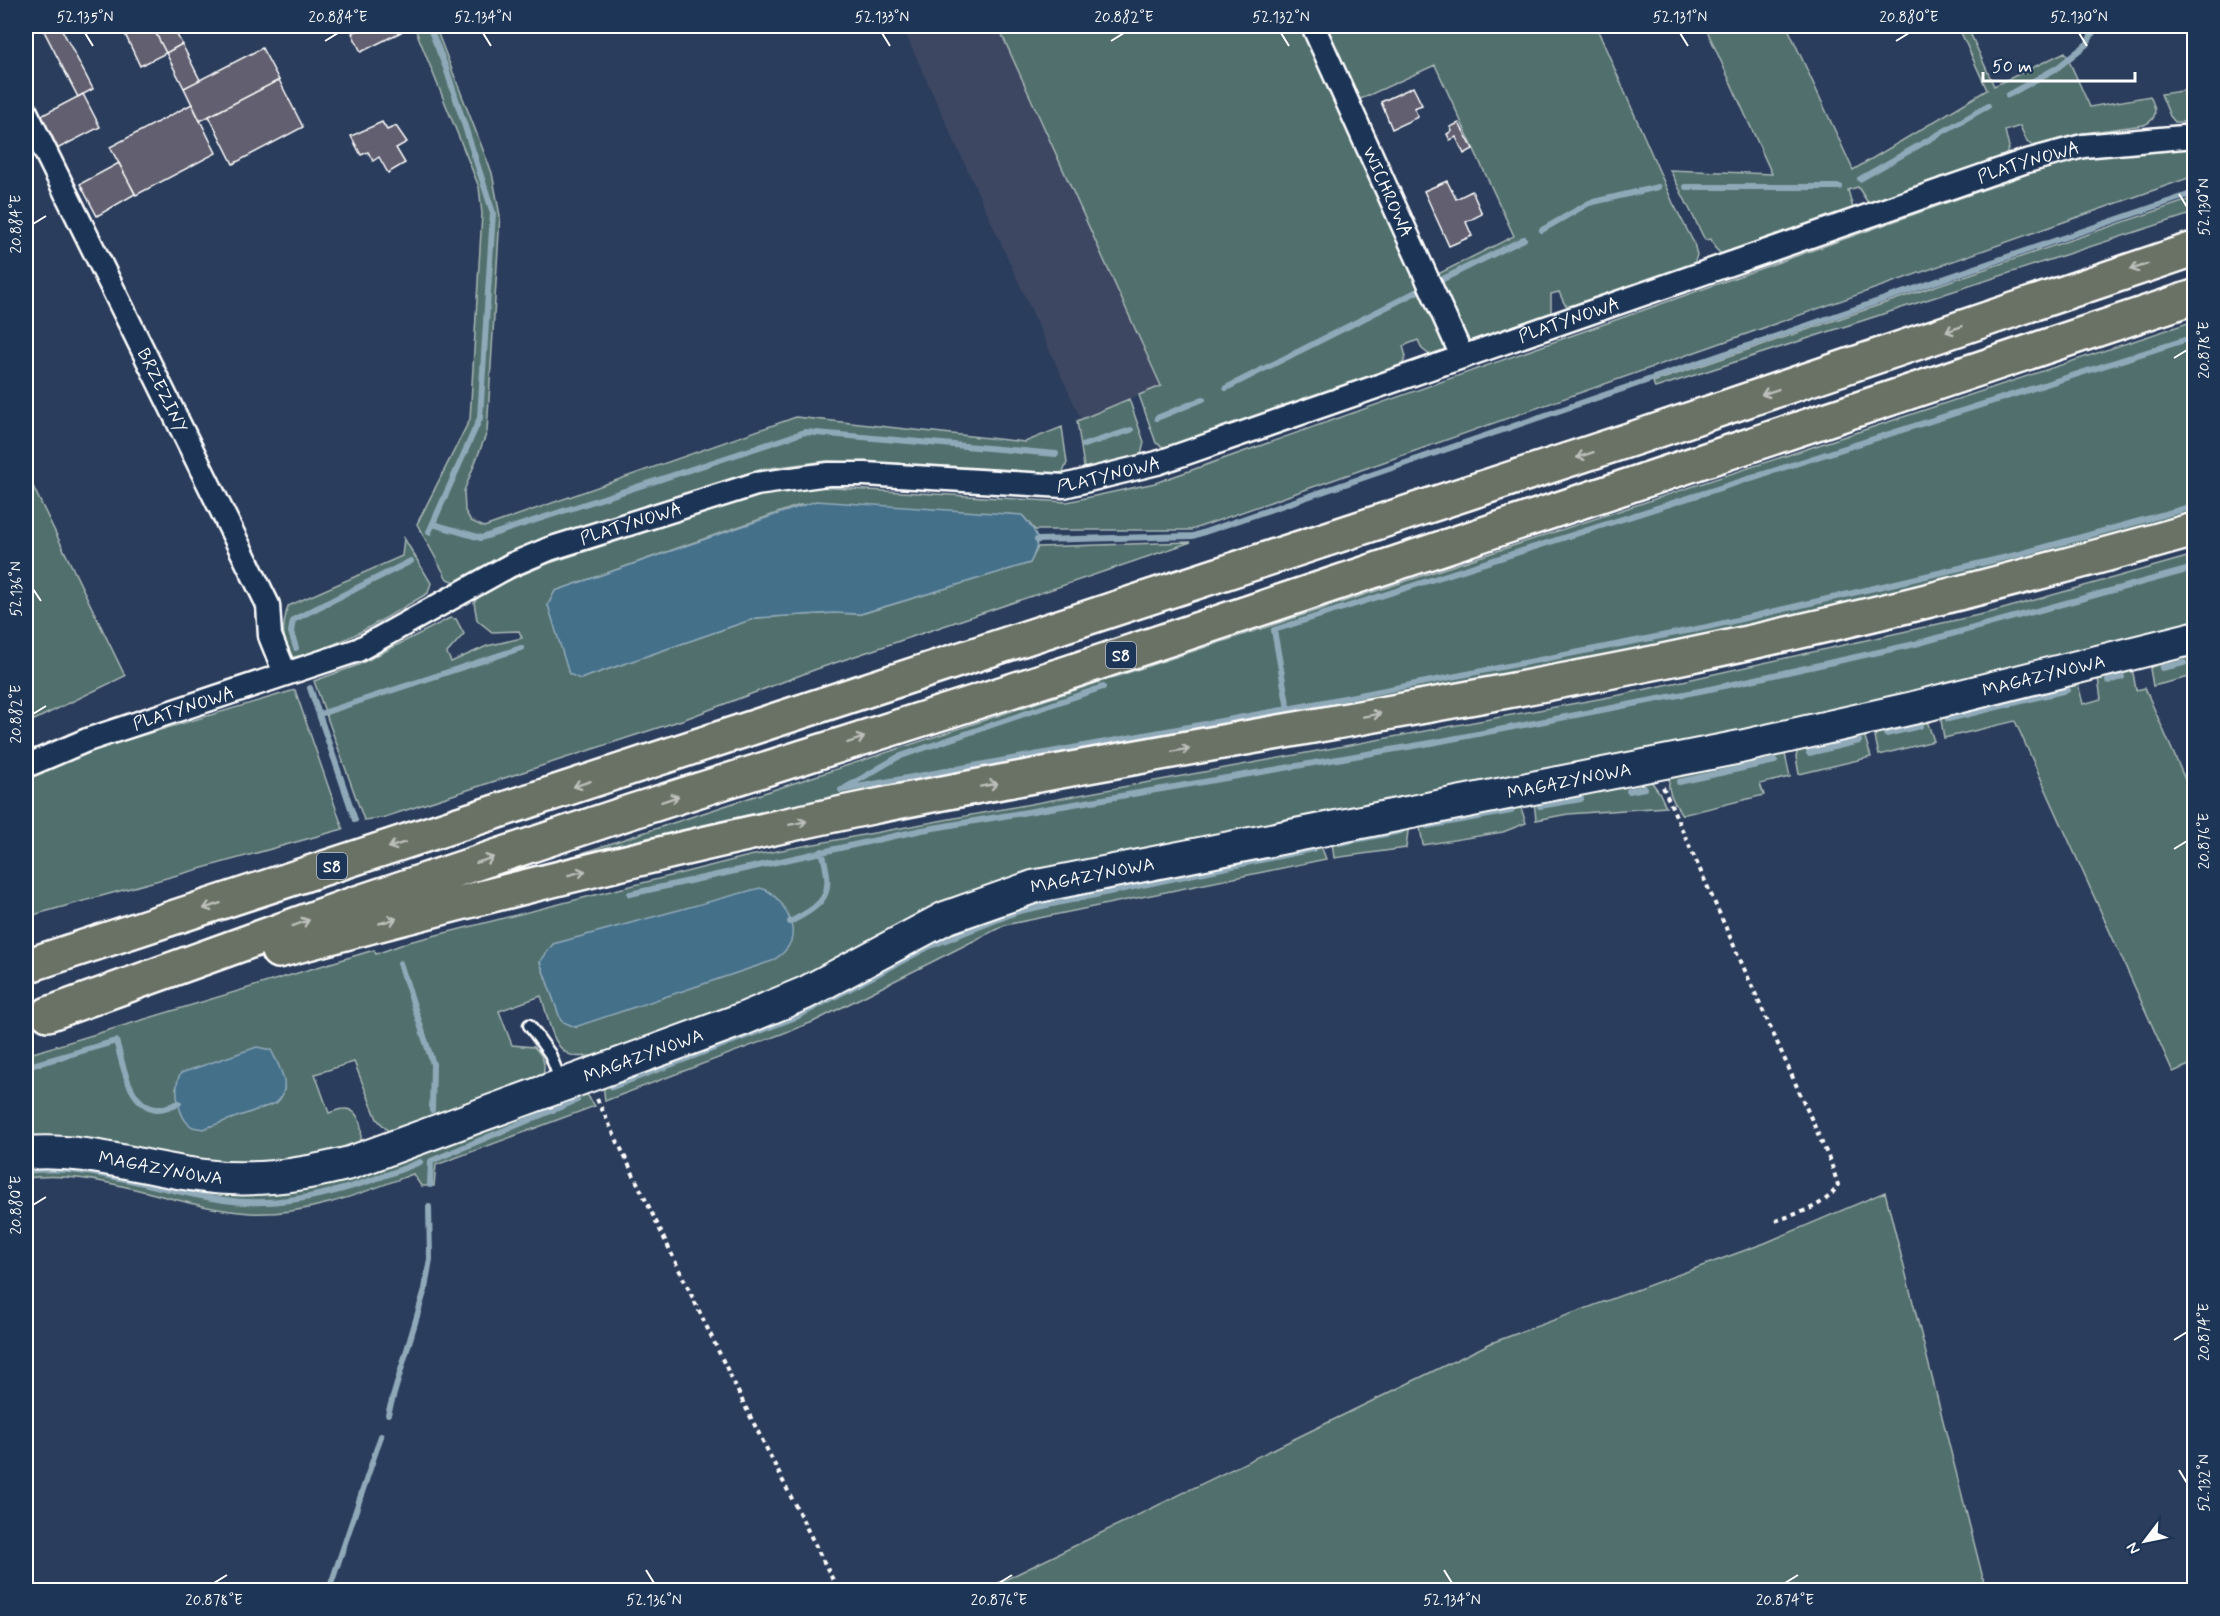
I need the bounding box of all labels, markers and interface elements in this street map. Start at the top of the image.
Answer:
text: 52.135°N [57,8,113,28]
text: 20.884°E [309,8,368,28]
text: 52.134°N [454,8,512,28]
text: 52.133°N [855,8,909,28]
text: 20.882°E [1095,8,1154,28]
text: 52.132°N [1252,8,1310,28]
text: 52.131°N [1653,8,1707,28]
text: 20.880°E [1880,8,1939,28]
text: 52.130°N [2050,8,2108,28]
scale bar [1983,45,2134,83]
text: 50 m [1992,55,2032,79]
street label: PLATYNOWA [1974,136,2082,190]
street label: WICHROWA [1356,143,1418,241]
text: 52.130°N [2195,178,2215,236]
text: 20.884°E [7,194,27,253]
one-way arrow [2130,262,2149,273]
street label: PLATYNOWA [1515,292,1623,349]
text: 20.878°E [2195,321,2215,379]
one-way arrow [1945,325,1964,336]
street label: BRZEZINY [131,344,193,437]
one-way arrow [1761,388,1780,399]
one-way arrow [1576,450,1595,461]
street label: PLATYNOWA [1056,452,1163,499]
street label: PLATYNOWA [577,497,685,552]
text: 52.136°N [7,561,27,617]
road number: S8 [1106,642,1136,668]
street label: MAGAZYNOWA [1980,650,2108,703]
street label: PLATYNOWA [130,681,238,737]
text: 20.882°E [7,684,27,743]
one-way arrow [1362,709,1382,720]
one-way arrow [846,734,865,745]
one-way arrow [1170,744,1190,755]
street label: MAGAZYNOWA [1505,758,1633,806]
one-way arrow [573,779,592,790]
one-way arrow [979,779,998,790]
one-way arrow [660,793,679,804]
text: 20.876°E [2195,813,2215,869]
one-way arrow [787,817,807,828]
one-way arrow [388,840,407,851]
street label: MAGAZYNOWA [1029,852,1157,900]
road number: S8 [317,853,347,879]
one-way arrow [475,854,494,865]
one-way arrow [567,866,586,878]
one-way arrow [203,901,222,912]
one-way arrow [378,915,397,926]
one-way arrow [291,916,309,927]
street label: MAGAZYNOWA [581,1023,707,1089]
street label: MAGAZYNOWA [97,1146,224,1191]
text: 20.880°E [7,1175,27,1234]
text: 20.874°E [2195,1303,2215,1361]
text: 52.132°N [2195,1454,2215,1512]
north arrow [2115,1511,2175,1571]
text: N [2122,1538,2145,1558]
text: 20.878°E [185,1591,243,1611]
text: 52.136°N [626,1591,682,1611]
text: 20.876°E [971,1591,1027,1611]
text: 52.134°N [1423,1591,1481,1611]
text: 20.874°E [1756,1591,1814,1611]

